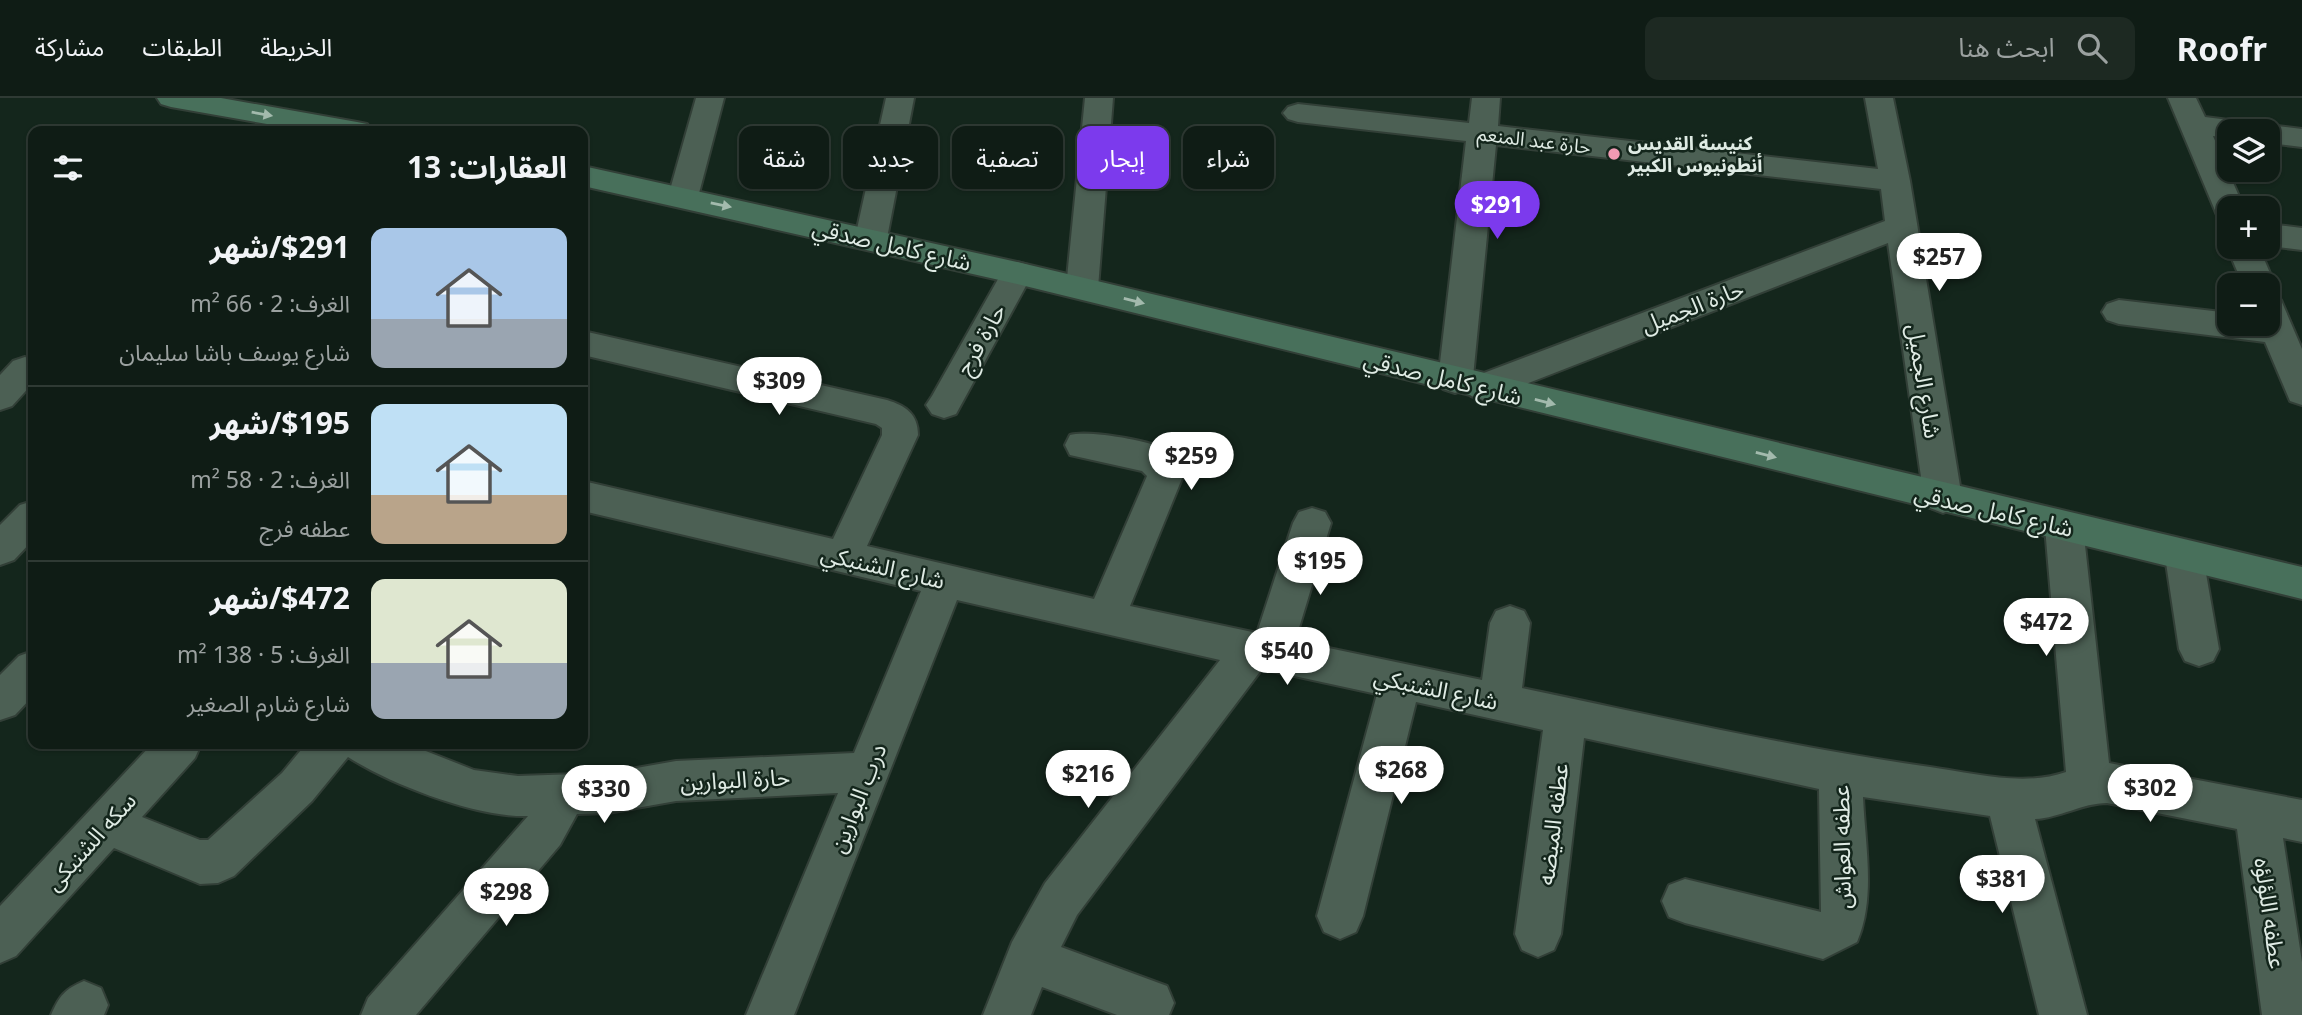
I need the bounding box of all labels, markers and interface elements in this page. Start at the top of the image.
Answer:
search box [1645,17,2135,80]
text: Roofr [2177,26,2267,71]
text: ابحث هنا [1958,29,2055,65]
icon: search [2073,29,2111,67]
text: مشاركة [35,30,104,63]
text: الطبقات [142,30,222,63]
text: الخريطة [260,30,332,63]
one-way arrow [251,109,273,120]
map controls [2217,119,2280,336]
button: layers [2217,119,2280,182]
street label: حارة عبد المنعم [1475,120,1592,162]
chip: شقة [739,126,829,189]
chip: جديد [843,126,938,189]
chip: تصفية [952,126,1063,189]
chip: إيجار [1077,126,1169,189]
chip: شراء [1183,126,1274,189]
place label: كنيسة القديس أنطونيوس الكبير [1627,130,1762,178]
text: العقارات: 13 [407,146,567,187]
marker: كنيسة القديس أنطونيوس الكبير [1606,146,1622,162]
icon: filters [49,149,87,187]
pin: $291 [1456,181,1538,241]
text: $291 [1471,188,1523,220]
button: + [2217,196,2280,259]
one-way arrow [710,200,732,211]
street label: شارع كامل صدقي [809,210,975,280]
text: $291/شهر [210,226,350,267]
pin: $257 [1898,234,1980,293]
text: $257 [1913,240,1965,272]
icon: home [427,256,511,340]
street label: حارة الجميل [1636,272,1748,340]
button: − [2217,273,2280,336]
text: الغرف: 2 · 66 m² [190,287,350,319]
one-way arrow [1123,296,1145,307]
street label: حارة فرج [947,298,1014,381]
street label: شارع الجميل [1898,321,1950,441]
text: شارع يوسف باشا سليمان [119,336,350,368]
street label: شارع كامل صدقي [1360,342,1525,414]
pin: $309 [738,358,820,417]
text: $309 [753,364,805,396]
one-way arrow [1534,397,1556,408]
text: $195/شهر [210,402,350,443]
icon: home [427,432,511,516]
pin: $259 [1150,432,1232,492]
text: $259 [1165,439,1217,471]
one-way arrow [1755,450,1777,461]
text: الغرف: 2 · 58 m² [190,463,350,495]
street label: شارع كامل صدقي [1911,476,2077,546]
text: عطفه فرج [259,512,350,544]
street label: شارع الشنبكي [817,536,948,598]
pin: $195 [1279,538,1361,597]
text: $195 [1294,544,1346,576]
text: $472/شهر [210,577,350,618]
pin: $472 [2005,598,2087,658]
text: $472 [2020,605,2072,637]
icon: home [427,607,511,691]
pin: $540 [1246,628,1328,687]
text: $540 [1261,634,1313,666]
text: الغرف: 5 · 138 m² [177,638,350,670]
street label: شارع الشنبكي [1370,659,1501,719]
text: شارع شارم الصغير [187,687,350,719]
street label: درب البوارين [821,739,893,857]
pin: $268 [1360,746,1442,806]
pin: $216 [1047,750,1129,810]
text: $268 [1375,753,1427,785]
text: $216 [1062,757,1114,789]
street label: حارة البوارين [679,760,791,798]
street label: عطفه الميضه [1529,761,1575,887]
pin: $302 [2109,764,2191,824]
pin: $330 [563,766,645,825]
text: $302 [2124,771,2176,803]
text: $330 [578,772,630,804]
street label: سكه الشنبكى [37,785,143,897]
street label: عطفه العواش [1824,785,1858,909]
street label: عطفه اللؤلؤه [2247,855,2295,971]
pin: $381 [1961,856,2043,915]
text: $381 [1976,862,2028,894]
pin: $298 [465,868,547,928]
text: $298 [480,875,532,907]

